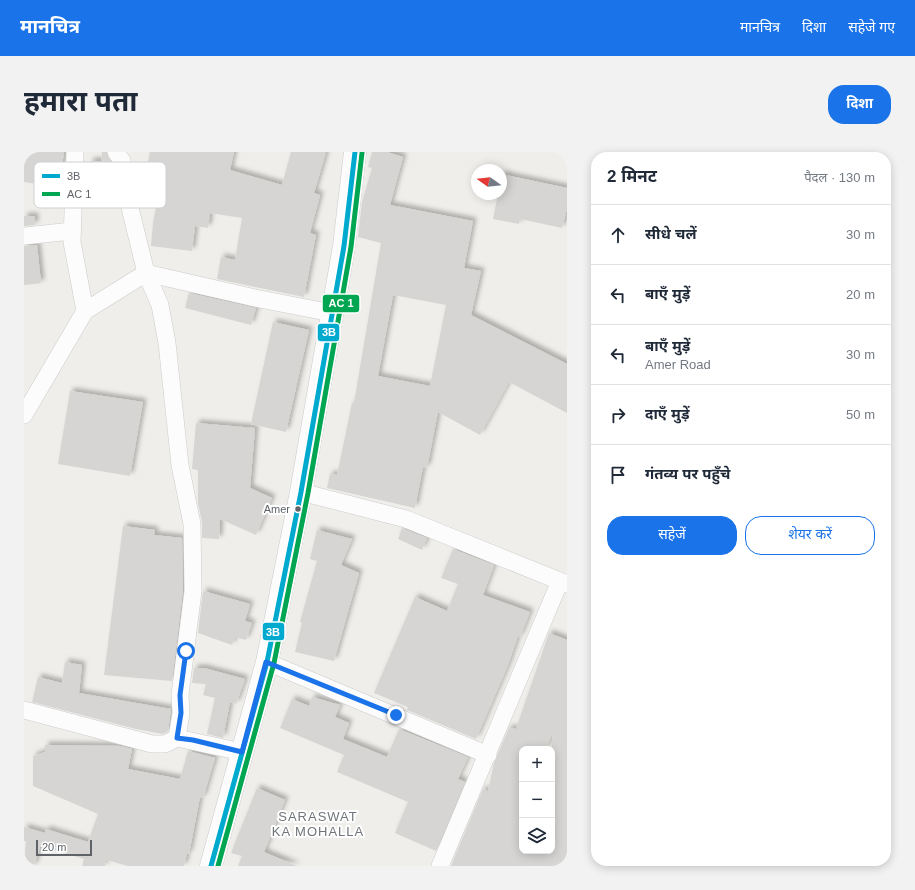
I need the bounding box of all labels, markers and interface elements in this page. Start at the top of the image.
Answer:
text: मानचित्र [20,16,80,37]
text: मानचित्र [740,19,780,35]
text: दिशा [802,19,826,35]
text: सहेजे गए [848,19,895,35]
button: दिशा [828,85,891,124]
text: हमारा पता [24,86,138,117]
legend [34,162,166,208]
north arrow [471,164,507,200]
text: 2 मिनट [607,167,657,186]
text: 3B [67,170,80,182]
text: पैदल · 130 m [804,170,875,185]
text: AC 1 [67,188,91,200]
icon: ahead [607,224,629,246]
text: सीधे चलें [645,225,696,242]
text: 30 m [846,227,875,242]
icon: left [607,284,629,306]
text: बाएँ मुड़ें [645,285,690,302]
text: 20 m [846,287,875,302]
line badge: AC 1 [322,294,360,313]
text: AC 1 [328,297,354,309]
line badge: 3B [317,323,340,342]
text: 3B [322,326,336,338]
text: बाएँ मुड़ें [645,337,690,354]
icon: left [607,344,629,366]
text: 30 m [846,347,875,362]
text: Amer Road [645,357,711,372]
icon: right [607,404,629,426]
text: दाएँ मुड़ें [645,405,689,422]
text: 50 m [846,407,875,422]
icon: arrive [607,464,629,486]
text: गंतव्य पर पहुँचे [645,465,730,482]
place label: Amer [264,503,290,515]
marker: Amer [293,504,303,514]
button: सहेजें [607,516,737,555]
button: शेयर करें [745,516,875,555]
line badge: 3B [262,622,285,641]
text: 3B [266,626,280,638]
route start [177,642,195,660]
route end [387,706,405,724]
map controls [519,746,555,854]
button: + [519,746,555,782]
button: − [519,782,555,818]
district label: SARASWAT KA MOHALLA [272,809,364,839]
button: layers [519,818,555,854]
scale bar [36,838,92,857]
text: 20 m [42,841,66,853]

